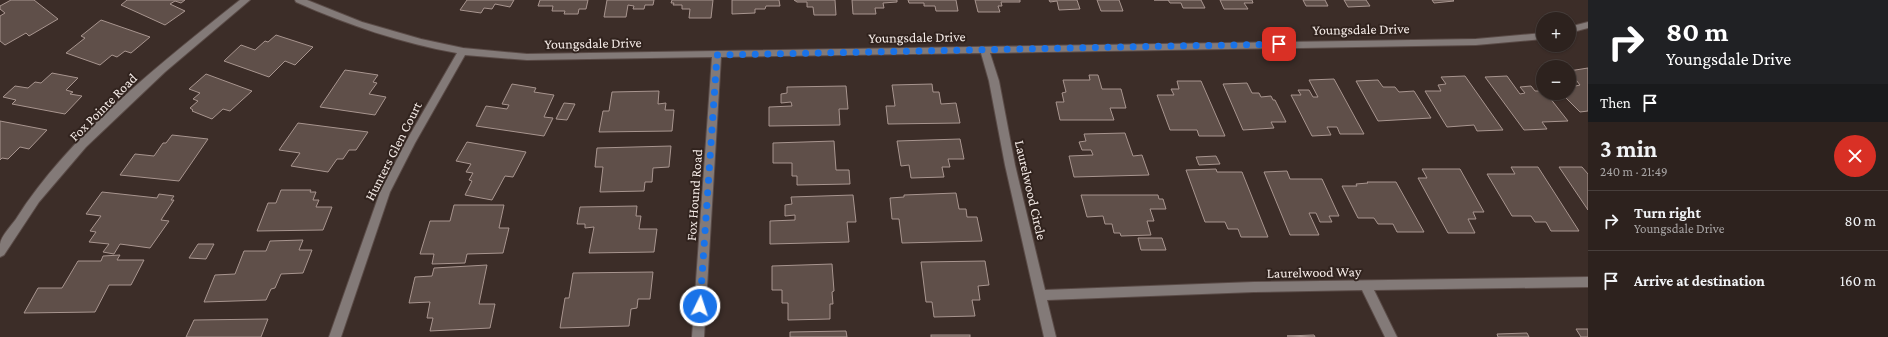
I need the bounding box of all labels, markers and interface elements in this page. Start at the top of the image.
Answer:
map controls [1536,12,1576,100]
button: + [1536,12,1576,52]
icon: right [1600,16,1652,68]
text: 80 m [1666,16,1728,47]
street label: Youngsdale Drive [1312,20,1410,38]
pin [1262,27,1296,61]
street label: Youngsdale Drive [868,28,966,46]
icon: arrive [1268,33,1290,55]
street label: Youngsdale Drive [544,34,642,52]
text: Youngsdale Drive [1666,49,1791,69]
button: − [1536,60,1576,100]
street label: Fox Pointe Road [66,69,141,144]
icon: arrive [1639,92,1661,114]
text: Then [1600,95,1631,111]
street label: Hunters Glen Court [361,99,425,203]
text: 3 min [1600,135,1657,162]
button: close [1834,135,1876,177]
street label: Laurelwood Circle [1012,139,1050,241]
street label: Fox Hound Road [683,148,705,241]
text: 240 m · 21:49 [1600,164,1668,179]
text: Turn right [1634,205,1701,221]
icon: right [1600,210,1622,232]
text: 80 m [1845,213,1876,229]
text: Youngsdale Drive [1634,221,1724,236]
street label: Laurelwood Way [1267,263,1362,281]
icon: arrive [1600,270,1622,292]
text: Arrive at destination [1634,273,1765,289]
text: 160 m [1840,273,1876,289]
position arrow [679,285,721,327]

